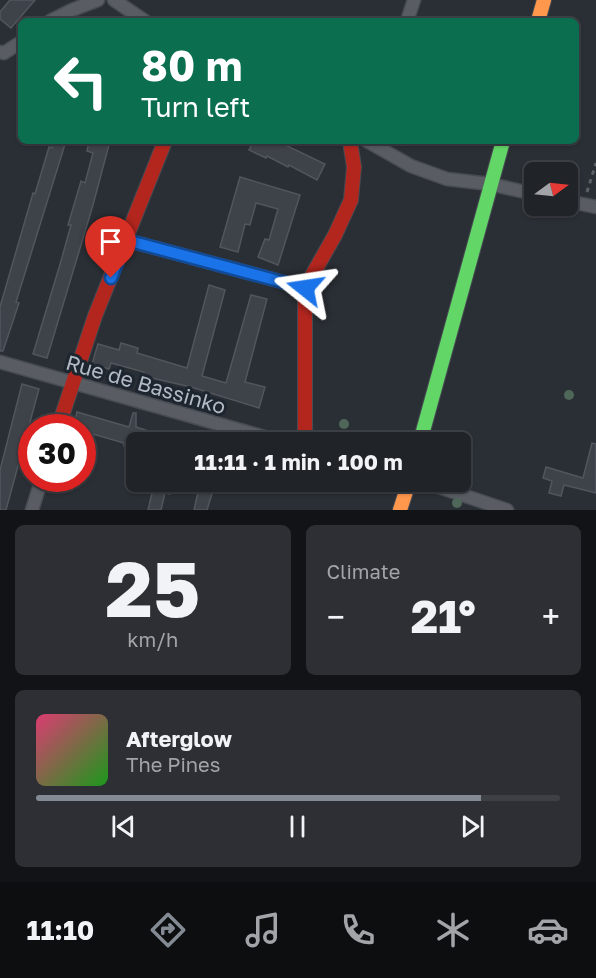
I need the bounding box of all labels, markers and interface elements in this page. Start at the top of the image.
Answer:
text: 80 m [141,40,242,90]
icon: left [42,42,120,120]
text: Turn left [141,91,250,123]
north arrow [524,162,578,216]
map controls [524,162,578,216]
pin [85,216,136,278]
icon: arrive [94,225,127,258]
position arrow [273,256,337,320]
street label: Rue de Bassinko [63,349,229,419]
speed limit sign: 30 [18,414,96,492]
text: 11:11 · 1 min · 100 m [194,448,403,475]
text: 25 [105,541,200,634]
text: Climate [327,559,400,583]
text: 21° [411,589,476,643]
text: − [327,597,345,636]
text: + [542,597,560,636]
text: km/h [127,627,178,651]
text: Afterglow [126,725,232,752]
text: The Pines [126,752,220,776]
icon: previous [107,810,140,843]
icon: pause [281,810,314,843]
icon: next [456,810,489,843]
icon: directions [147,909,189,951]
icon: music [242,909,284,951]
icon: phone [337,909,379,951]
icon: climate [432,909,474,951]
icon: car [527,909,569,951]
text: 11:10 [27,914,94,946]

